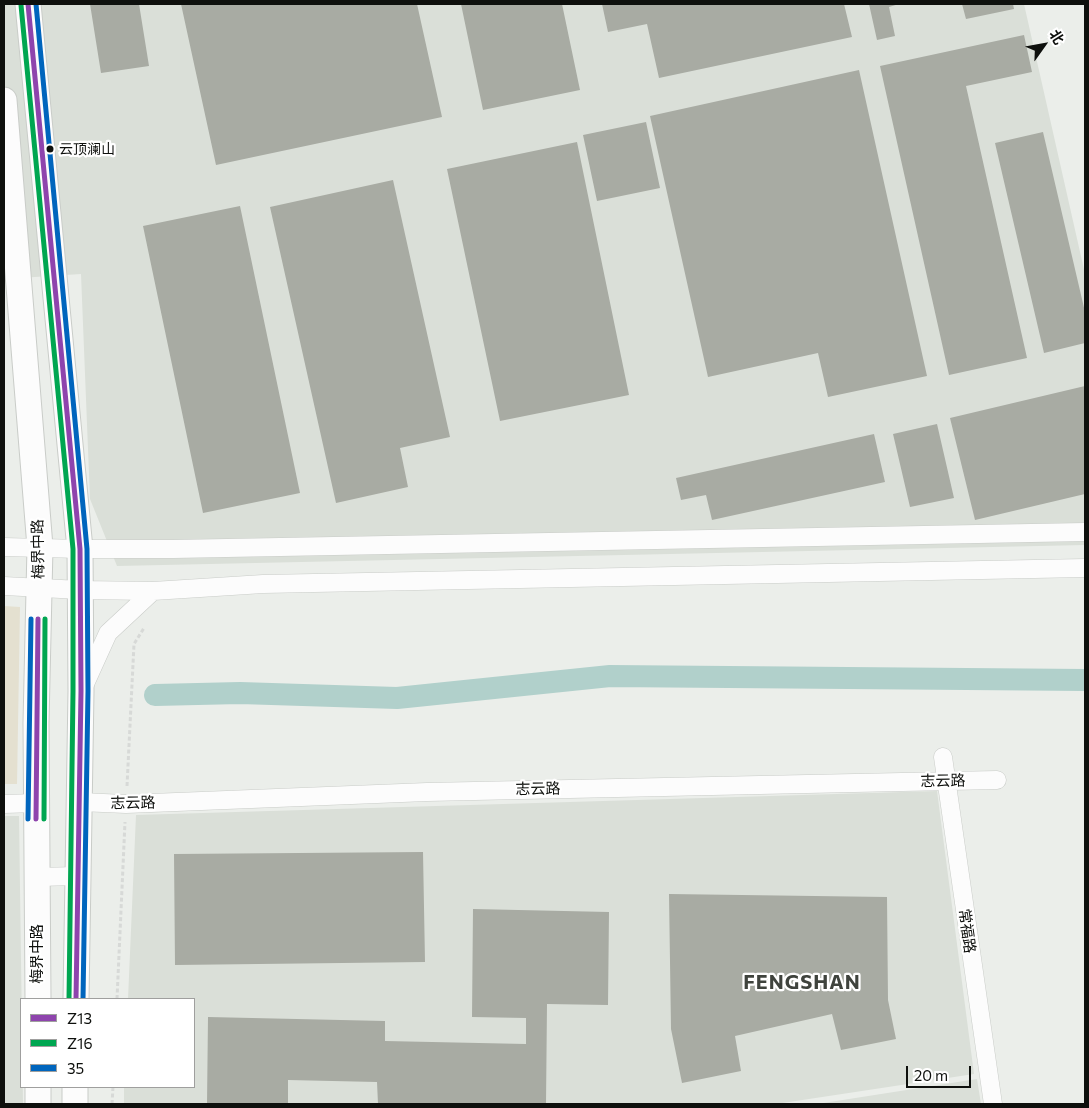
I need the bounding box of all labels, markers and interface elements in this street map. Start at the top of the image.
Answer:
north arrow [1019,20,1069,70]
text: 北 [1046,26,1068,47]
place label: 云顶澜山 [59,141,115,157]
marker: 云顶澜山 [45,144,55,154]
street label: 梅界中路 [28,519,48,579]
street label: 志云路 [920,772,966,790]
street label: 志云路 [515,780,561,798]
street label: 志云路 [110,794,156,812]
street label: 常福路 [955,907,979,955]
street label: 梅界中路 [28,924,46,984]
district label: FENGSHAN [742,970,862,994]
legend [20,998,195,1088]
text: Z13 [67,1009,92,1027]
text: Z16 [67,1034,93,1052]
scale bar [909,1056,974,1088]
text: 35 [67,1059,84,1077]
text: 20 m [914,1066,948,1084]

